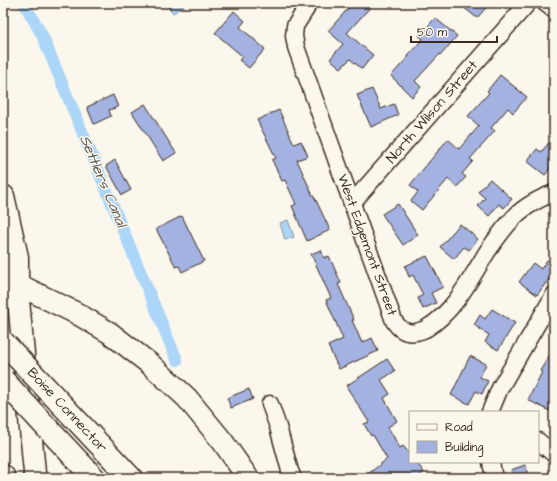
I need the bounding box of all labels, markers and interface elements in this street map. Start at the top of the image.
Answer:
scale bar [411,18,497,44]
text: 50 m [417,24,448,41]
street label: North Wilson Street [382,56,483,168]
water label: Settlers Canal [74,132,132,232]
street label: West Edgemont Street [332,171,402,319]
street label: Boise Connector [22,363,112,457]
legend [409,411,539,463]
text: Road [445,419,473,436]
text: Building [445,439,483,457]

